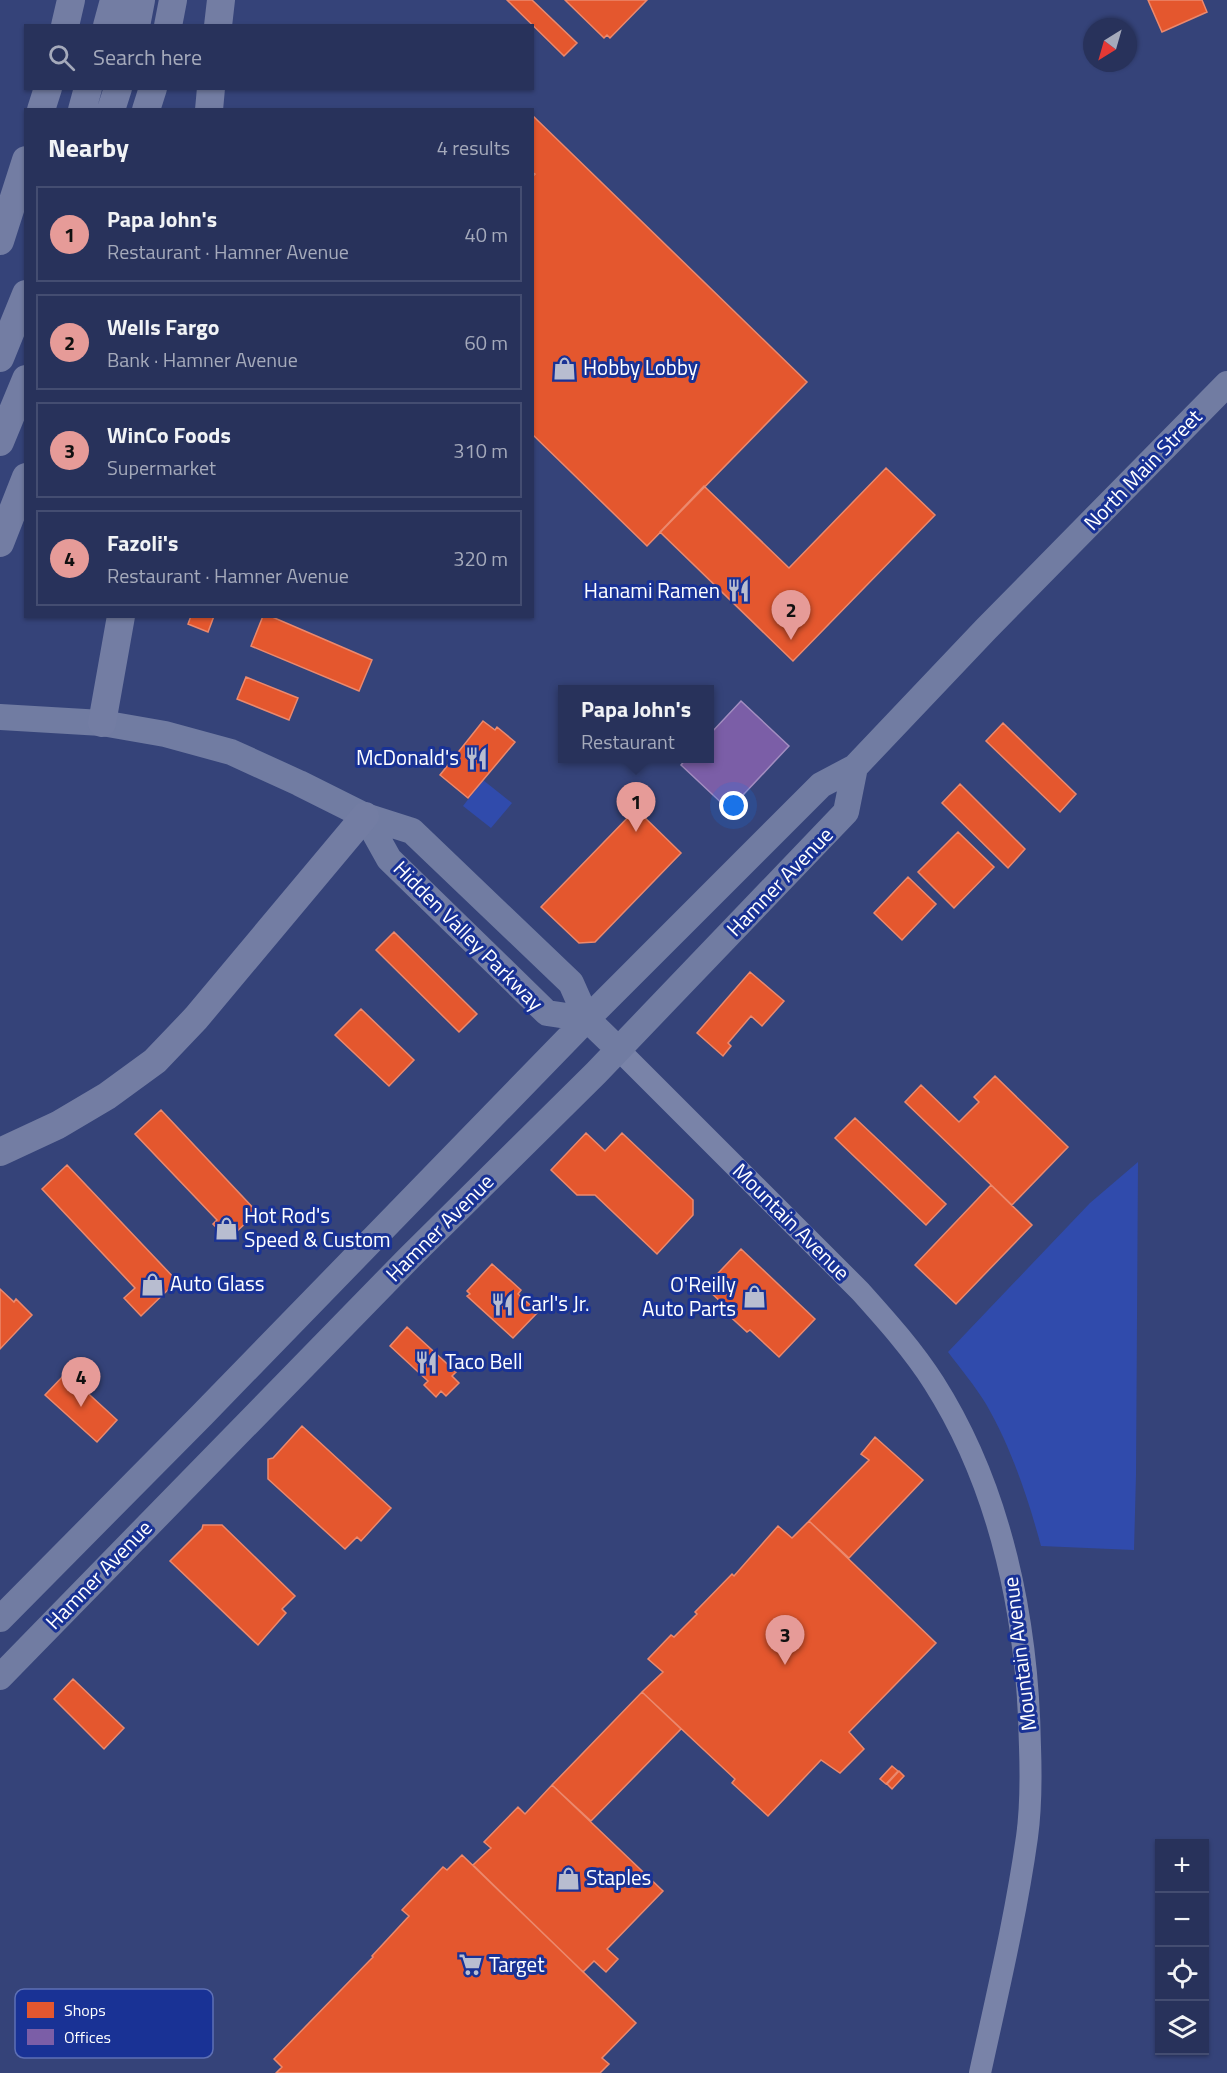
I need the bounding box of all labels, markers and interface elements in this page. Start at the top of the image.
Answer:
north arrow [1083,18,1137,72]
search box [24,24,534,90]
text: Search here [93,40,202,74]
icon: search [45,41,78,74]
text: Nearby [48,128,129,167]
text: 4 results [437,132,510,163]
text: Papa John's [107,202,217,236]
text: 1 [64,219,75,250]
text: 40 m [464,219,508,250]
text: Restaurant · Hamner Avenue [107,236,349,267]
text: Wells Fargo [107,310,220,344]
text: 2 [64,327,75,358]
text: 60 m [464,327,508,358]
text: Bank · Hamner Avenue [107,344,298,375]
place label: Hobby Lobby [583,351,698,383]
shop icon: Hobby Lobby [552,355,578,381]
street label: North Main Street [1076,401,1209,537]
text: WinCo Foods [107,418,231,452]
text: 3 [64,435,75,466]
text: 310 m [453,435,508,466]
text: Supermarket [107,452,216,483]
text: Fazoli's [107,526,179,560]
text: 4 [64,543,75,574]
text: 320 m [453,543,508,574]
text: Restaurant · Hamner Avenue [107,560,349,591]
place label: Hanami Ramen [584,574,720,606]
restaurant icon: Hanami Ramen [725,578,751,604]
pin: 2 [772,590,810,640]
popup [558,685,714,763]
text: Papa John's [581,692,691,726]
text: Restaurant [581,726,675,757]
place label: McDonald's [356,741,459,773]
restaurant icon: McDonald's [464,745,490,771]
pin: 1 [616,782,656,832]
your location [719,791,748,820]
street label: Hamner Avenue [719,819,840,943]
street label: Hidden Valley Parkway [386,853,551,1018]
street label: Mountain Avenue [726,1155,858,1287]
street label: Hamner Avenue [378,1166,501,1289]
place label: Hot Rod's Speed & Custom [244,1199,391,1255]
shop icon: Hot Rod's Speed & Custom [213,1215,239,1241]
place label: Auto Glass [170,1267,265,1299]
place label: O'Reilly Auto Parts [642,1268,736,1324]
shop icon: Auto Glass [139,1271,165,1297]
shop icon: O'Reilly Auto Parts [741,1284,767,1310]
place label: Carl's Jr. [520,1287,589,1319]
restaurant icon: Carl's Jr. [489,1291,515,1317]
place label: Taco Bell [445,1345,523,1377]
restaurant icon: Taco Bell [414,1349,440,1375]
pin: 4 [62,1358,100,1407]
street label: Hamner Avenue [38,1512,159,1636]
street label: Mountain Avenue [994,1575,1044,1733]
pin: 3 [766,1616,804,1665]
map controls [1155,1839,1209,2055]
button: + [1155,1839,1209,1893]
place label: Staples [586,1861,651,1893]
shop icon: Staples [555,1865,581,1891]
button: − [1155,1893,1209,1947]
button: locate [1155,1947,1209,2001]
place label: Target [489,1948,545,1980]
supermarket icon: Target [458,1952,484,1978]
legend [15,1989,213,2058]
text: Shops [64,1998,106,2022]
button: layers [1155,2001,1209,2055]
text: Offices [64,2025,111,2049]

